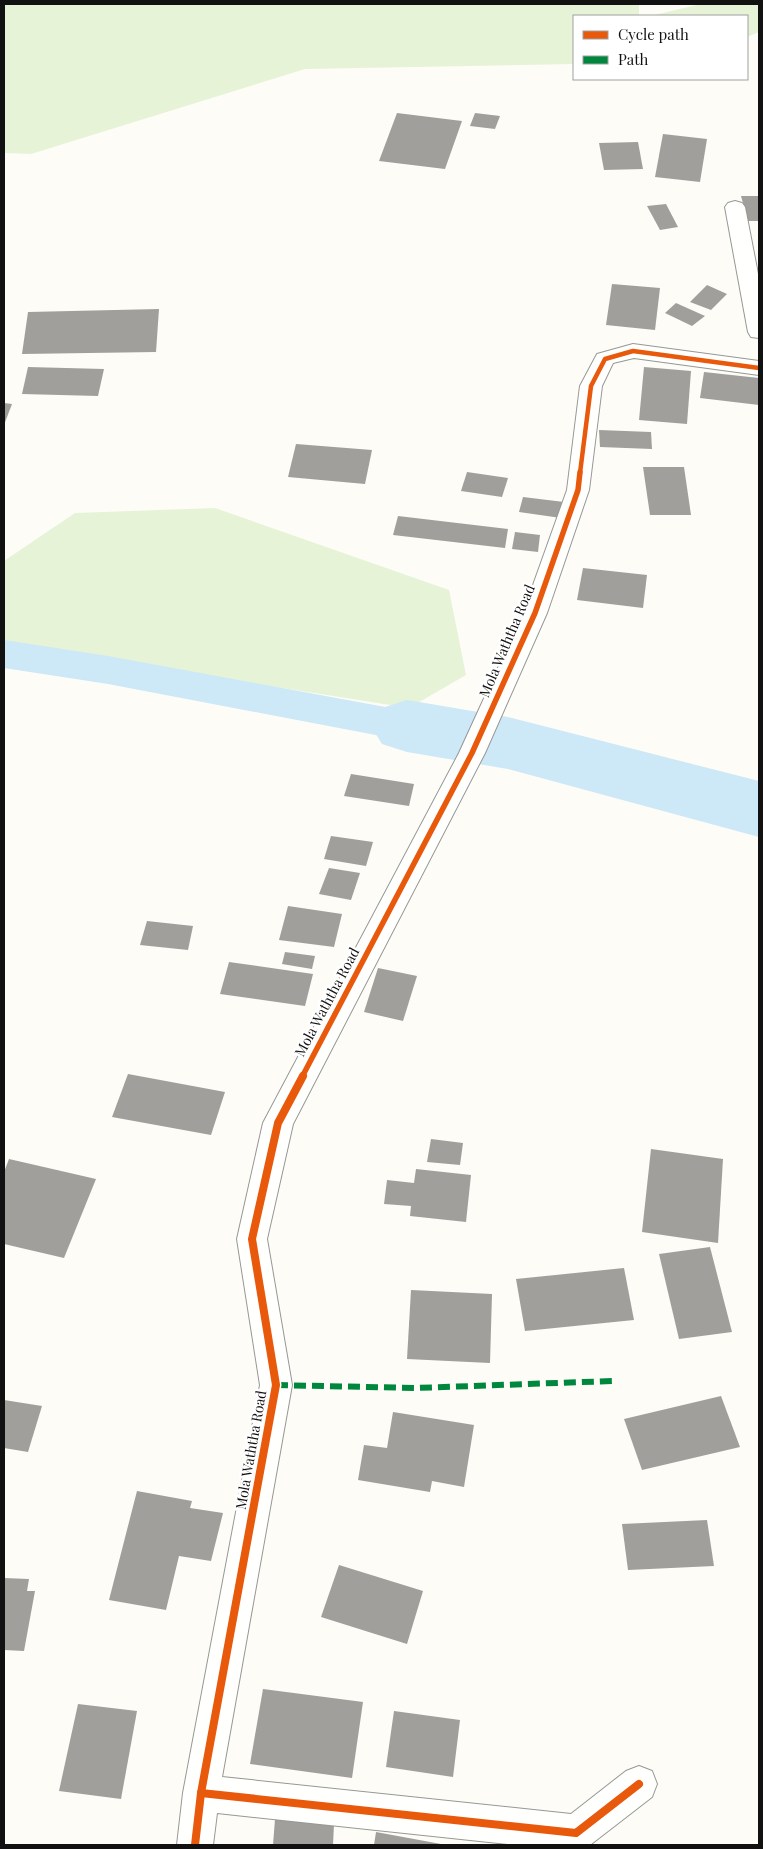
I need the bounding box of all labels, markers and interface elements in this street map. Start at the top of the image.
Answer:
legend [573,15,748,80]
text: Cycle path [618,24,689,44]
text: Path [618,49,648,69]
street label: Mola Waththa Road [474,582,539,700]
street label: Mola Waththa Road [290,944,363,1060]
street label: Mola Waththa Road [231,1389,270,1511]

